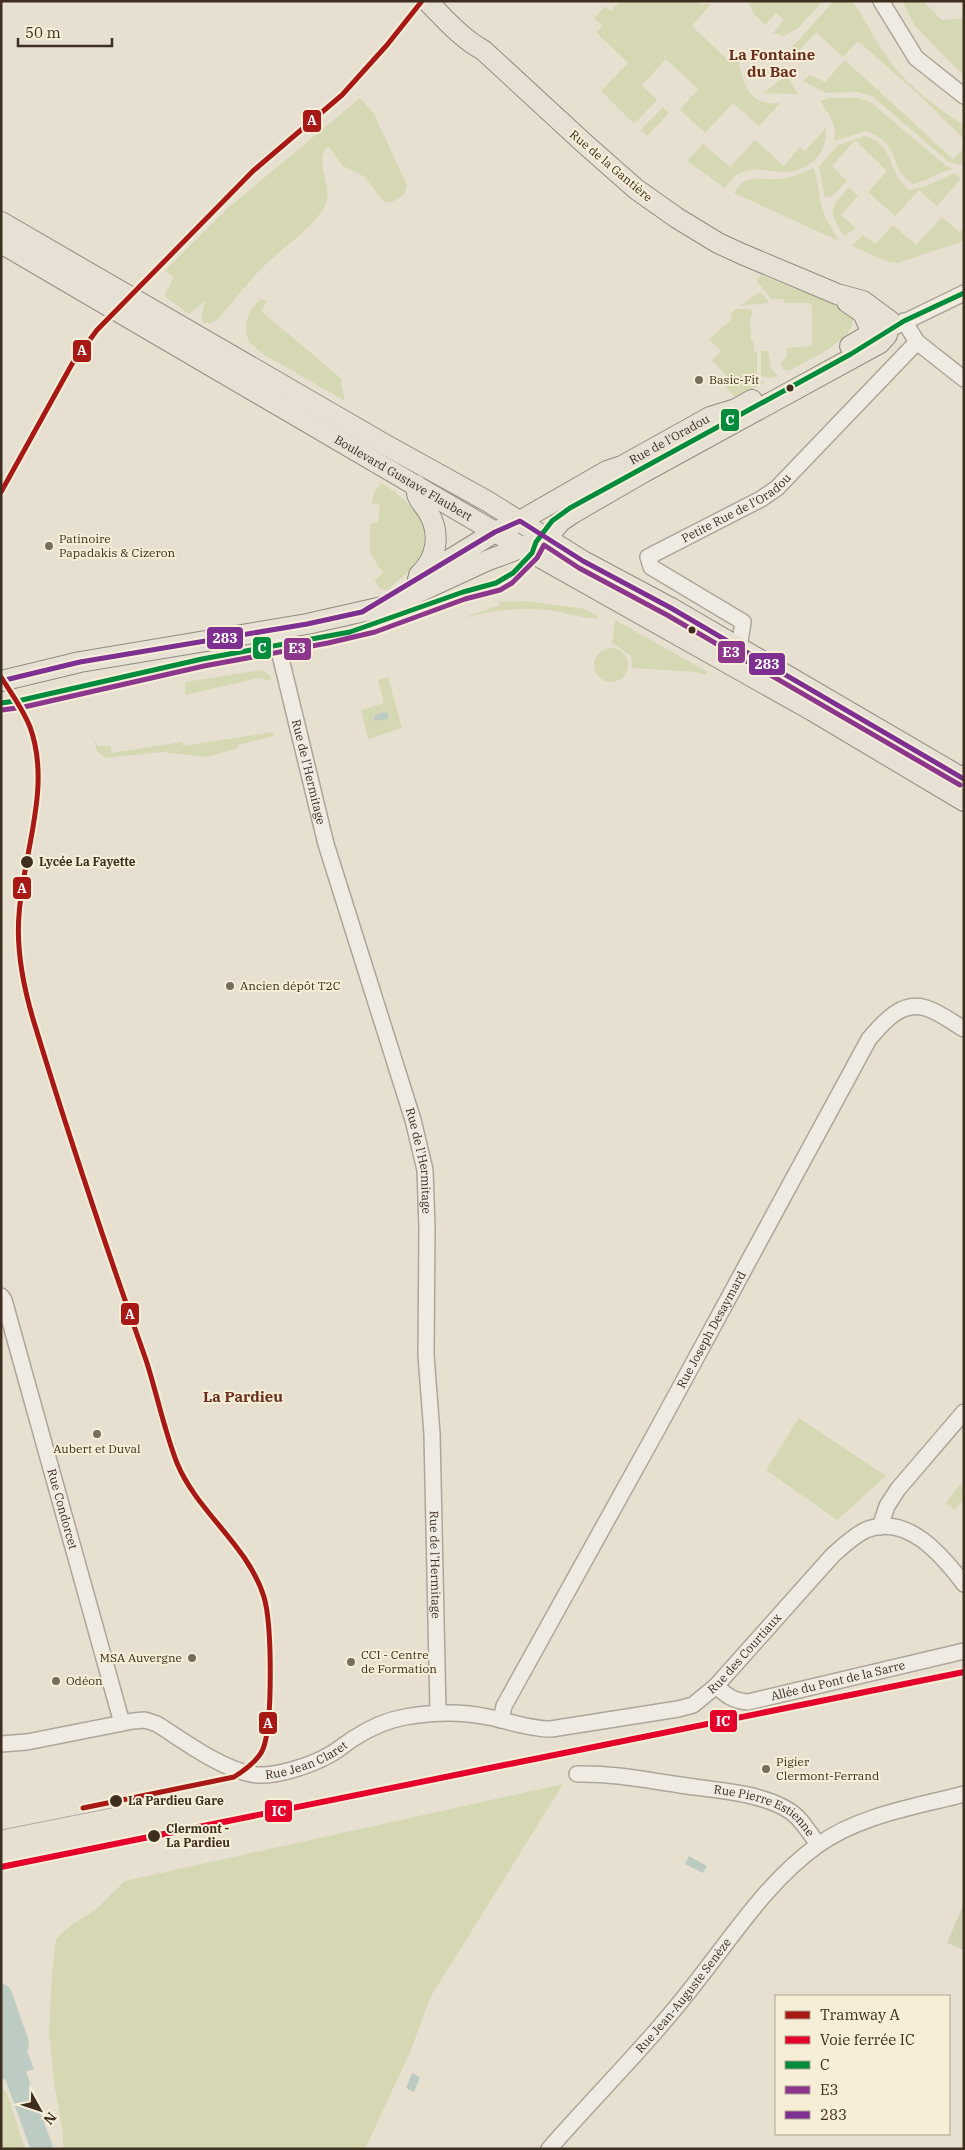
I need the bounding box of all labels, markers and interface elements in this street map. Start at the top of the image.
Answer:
scale bar [18,15,111,47]
text: 50 m [25,23,61,42]
district label: La Fontaine du Bac [729,45,815,81]
line badge: A [302,109,322,133]
text: A [307,111,317,129]
street label: Rue de la Gantière [567,127,656,205]
line badge: A [72,339,92,363]
text: A [77,341,87,359]
place label: Basic-Fit [709,372,759,387]
marker: Basic-Fit [693,374,705,386]
unlabelled marker [785,383,795,393]
line badge: C [720,408,740,432]
street label: Rue de l'Oradou [626,411,713,467]
text: C [725,411,735,429]
street label: Boulevard Gustave Flaubert [332,432,475,524]
street label: Petite Rue de l'Oradou [679,470,794,546]
place label: Patinoire Papadakis & Cizeron [59,531,176,560]
marker: Patinoire Papadakis & Cizeron [43,540,55,552]
unlabelled marker [687,625,697,635]
line badge: 283 [206,626,244,650]
text: 283 [212,629,238,647]
line badge: C [252,636,272,660]
line badge: E3 [283,637,312,661]
text: C [257,639,267,657]
text: E3 [288,639,306,657]
line badge: E3 [717,640,746,664]
text: E3 [722,643,740,661]
line badge: 283 [748,652,786,676]
text: 283 [754,655,780,673]
street label: Rue de l'Hermitage [289,718,329,826]
marker: Lycée La Fayette [19,854,35,870]
place label: Lycée La Fayette [39,854,136,869]
line badge: A [12,876,32,900]
text: A [17,879,27,897]
place label: Ancien dépôt T2C [240,978,341,993]
marker: Ancien dépôt T2C [224,980,236,992]
street label: Rue de l'Hermitage [403,1106,435,1214]
street label: Rue Joseph Desaymard [673,1268,749,1391]
line badge: A [120,1302,140,1326]
text: A [125,1305,135,1323]
district label: La Pardieu [203,1387,283,1406]
marker: Aubert et Duval [91,1428,103,1440]
place label: Aubert et Duval [53,1441,141,1456]
street label: Rue Condorcet [44,1467,81,1551]
street label: Rue de l'Hermitage [427,1511,444,1619]
street label: Rue des Courtiaux [704,1610,784,1697]
place label: CCI - Centre de Formation [361,1647,437,1676]
place label: MSA Auvergne [99,1650,182,1665]
marker: MSA Auvergne [186,1652,198,1664]
marker: CCI - Centre de Formation [345,1656,357,1668]
street label: Allée du Pont de la Sarre [769,1657,906,1703]
place label: Odéon [66,1673,103,1688]
marker: Odéon [50,1675,62,1687]
line badge: IC [709,1709,738,1733]
line badge: A [258,1711,278,1735]
text: IC [716,1712,730,1730]
text: A [263,1714,273,1732]
street label: Rue Jean Claret [264,1737,350,1782]
place label: Pigier Clermont-Ferrand [776,1754,879,1783]
marker: Pigier Clermont-Ferrand [760,1763,772,1775]
street label: Rue Pierre Estienne [713,1781,818,1839]
marker: La Pardieu Gare [108,1793,124,1809]
place label: La Pardieu Gare [128,1793,224,1808]
line badge: IC [264,1799,293,1823]
text: IC [272,1802,286,1820]
place label: Clermont - La Pardieu [166,1821,230,1850]
marker: Clermont - La Pardieu [146,1828,162,1844]
street label: Rue Jean-Auguste Senèze [632,1935,734,2056]
legend [775,1995,950,2135]
text: Tramway A [820,2005,901,2024]
text: Voie ferrée IC [820,2030,915,2049]
text: C [820,2055,830,2074]
text: E3 [820,2080,839,2099]
north arrow [15,2085,65,2135]
text: 283 [820,2105,847,2124]
text: N [40,2108,60,2128]

